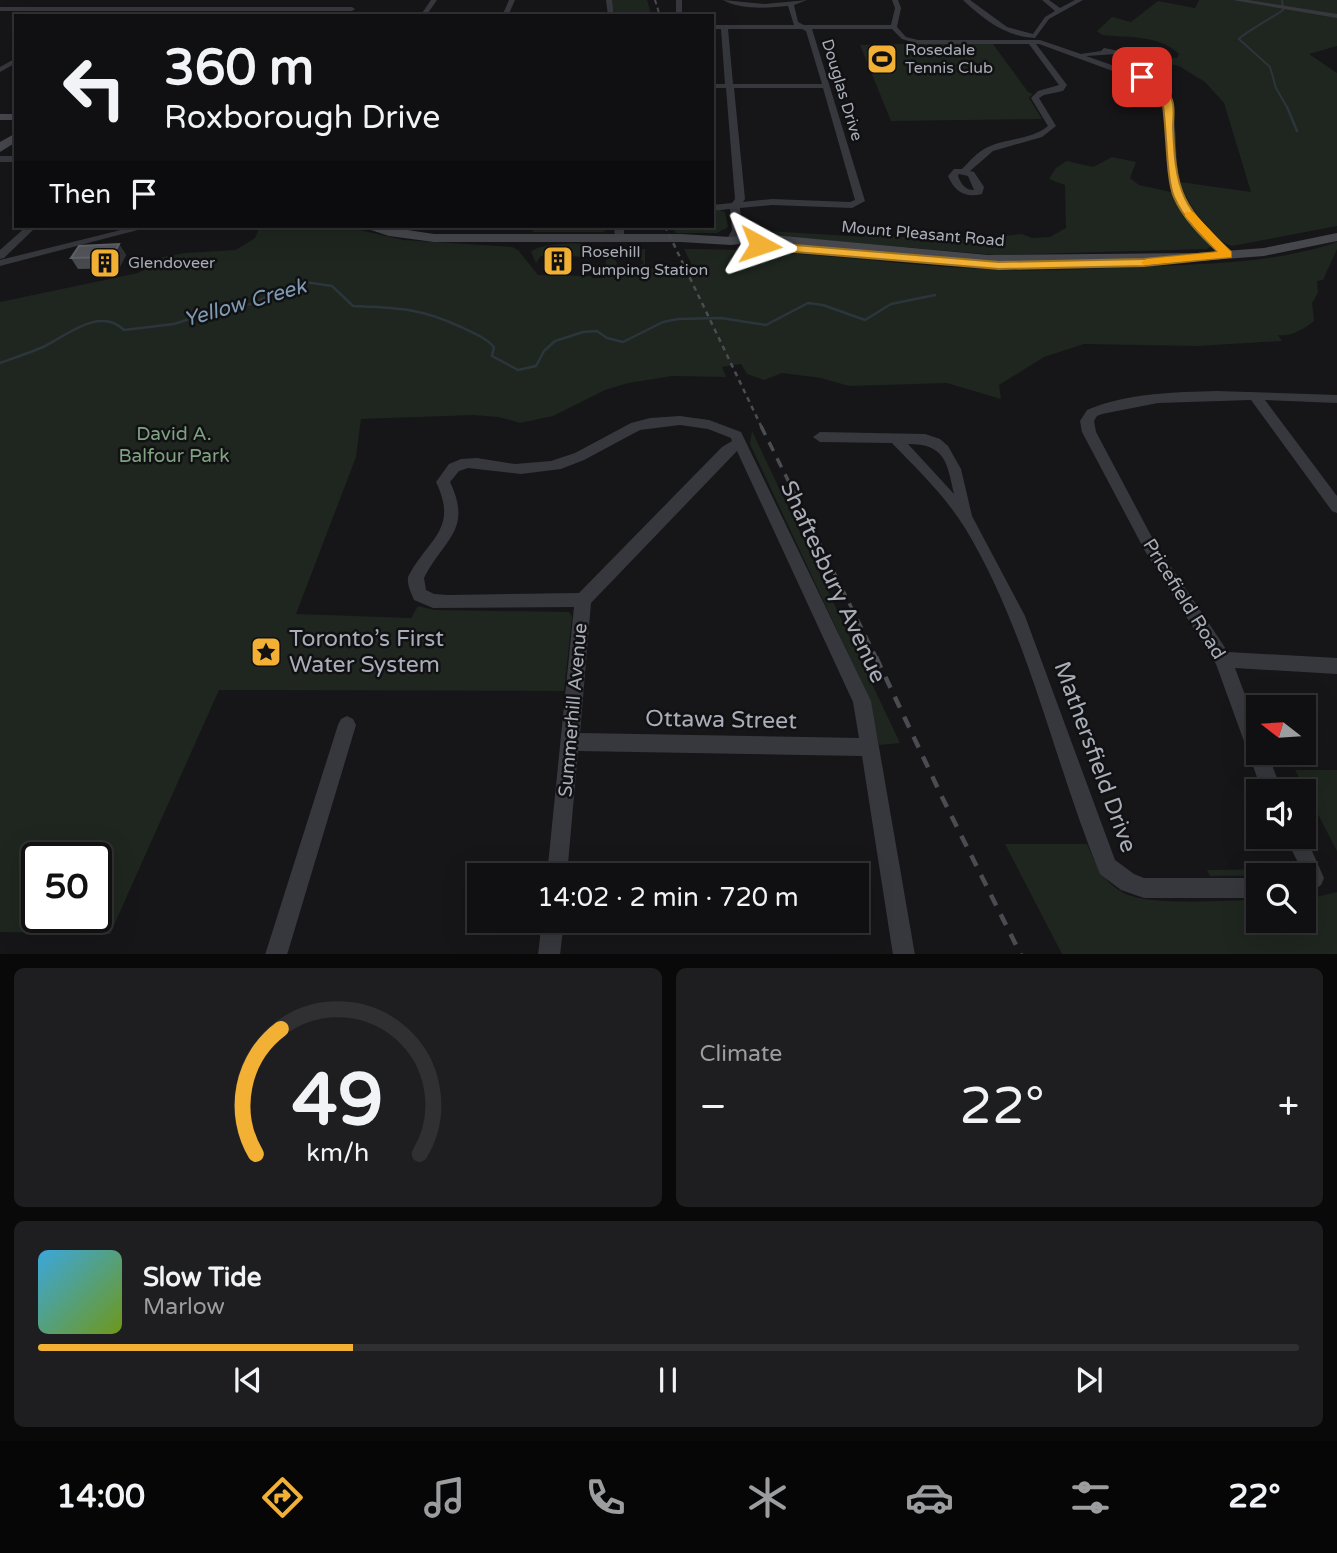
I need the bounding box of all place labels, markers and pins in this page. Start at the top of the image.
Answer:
place label: Rosedale Tennis Club [905,40,993,78]
sports icon: Rosedale Tennis Club [865,42,899,76]
pin [1112,47,1172,107]
place label: Rosehill Pumping Station [581,242,708,280]
building icon: Rosehill Pumping Station [541,244,575,278]
building icon: Glendoveer [88,246,122,280]
place label: Glendoveer [128,253,216,273]
place label: Toronto’s First Water System [289,625,444,679]
place icon: Toronto’s First Water System [249,635,283,669]

